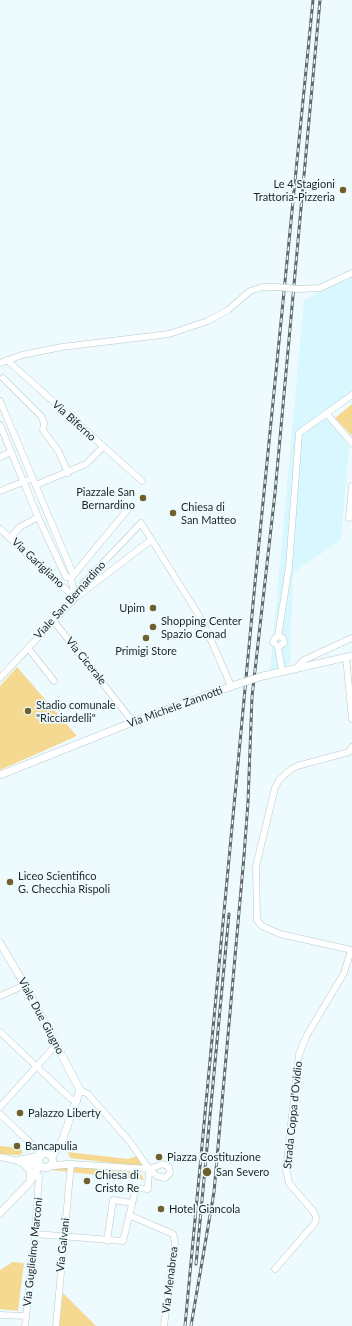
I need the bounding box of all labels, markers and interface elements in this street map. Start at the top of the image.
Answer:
place label: Le 4 Stagioni Trattoria-Pizzeria [254,177,335,203]
marker: Le 4 Stagioni Trattoria-Pizzeria [338,185,348,195]
street label: Via Biferno [50,398,98,444]
place label: Piazzale San Bernardino [76,485,135,511]
marker: Piazzale San Bernardino [138,493,148,503]
place label: Chiesa di San Matteo [181,500,236,526]
marker: Chiesa di San Matteo [168,508,178,518]
street label: Via Garigliano [9,535,67,591]
street label: Viale San Bernardino [31,558,109,642]
place label: Upim [119,601,145,615]
marker: Upim [148,603,158,613]
place label: Shopping Center Spazio Conad [161,614,242,640]
marker: Shopping Center Spazio Conad [148,622,158,632]
marker: Primigi Store [141,633,151,643]
street label: Via Cicerale [63,635,109,687]
place label: Primigi Store [115,644,177,658]
street label: Via Michele Zannotti [126,684,224,730]
place label: Stadio comunale "Ricciardelli" [36,698,116,724]
marker: Stadio comunale "Ricciardelli" [23,706,33,716]
place label: Liceo Scientifico G. Checchia Rispoli [18,869,110,895]
marker: Liceo Scientifico G. Checchia Rispoli [5,877,15,887]
street label: Viale Due Giugno [15,976,67,1056]
street label: Strada Coppa d'Ovidio [281,1061,305,1169]
place label: Palazzo Liberty [28,1106,101,1120]
marker: Palazzo Liberty [15,1108,25,1118]
place label: Bancapulia [25,1139,77,1153]
marker: Bancapulia [12,1141,22,1151]
place label: Piazza Costituzione [167,1150,261,1164]
marker: Piazza Costituzione [154,1152,164,1162]
place label: San Severo [216,1165,269,1179]
marker: San Severo [201,1166,213,1178]
place label: Chiesa di Cristo Re [95,1168,139,1194]
marker: Chiesa di Cristo Re [82,1176,92,1186]
street label: Via Guglielmo Marconi [21,1197,45,1307]
place label: Hotel Giancola [169,1202,240,1216]
marker: Hotel Giancola [156,1204,166,1214]
street label: Via Galvani [54,1217,72,1273]
street label: Via Menabrea [159,1246,181,1314]

